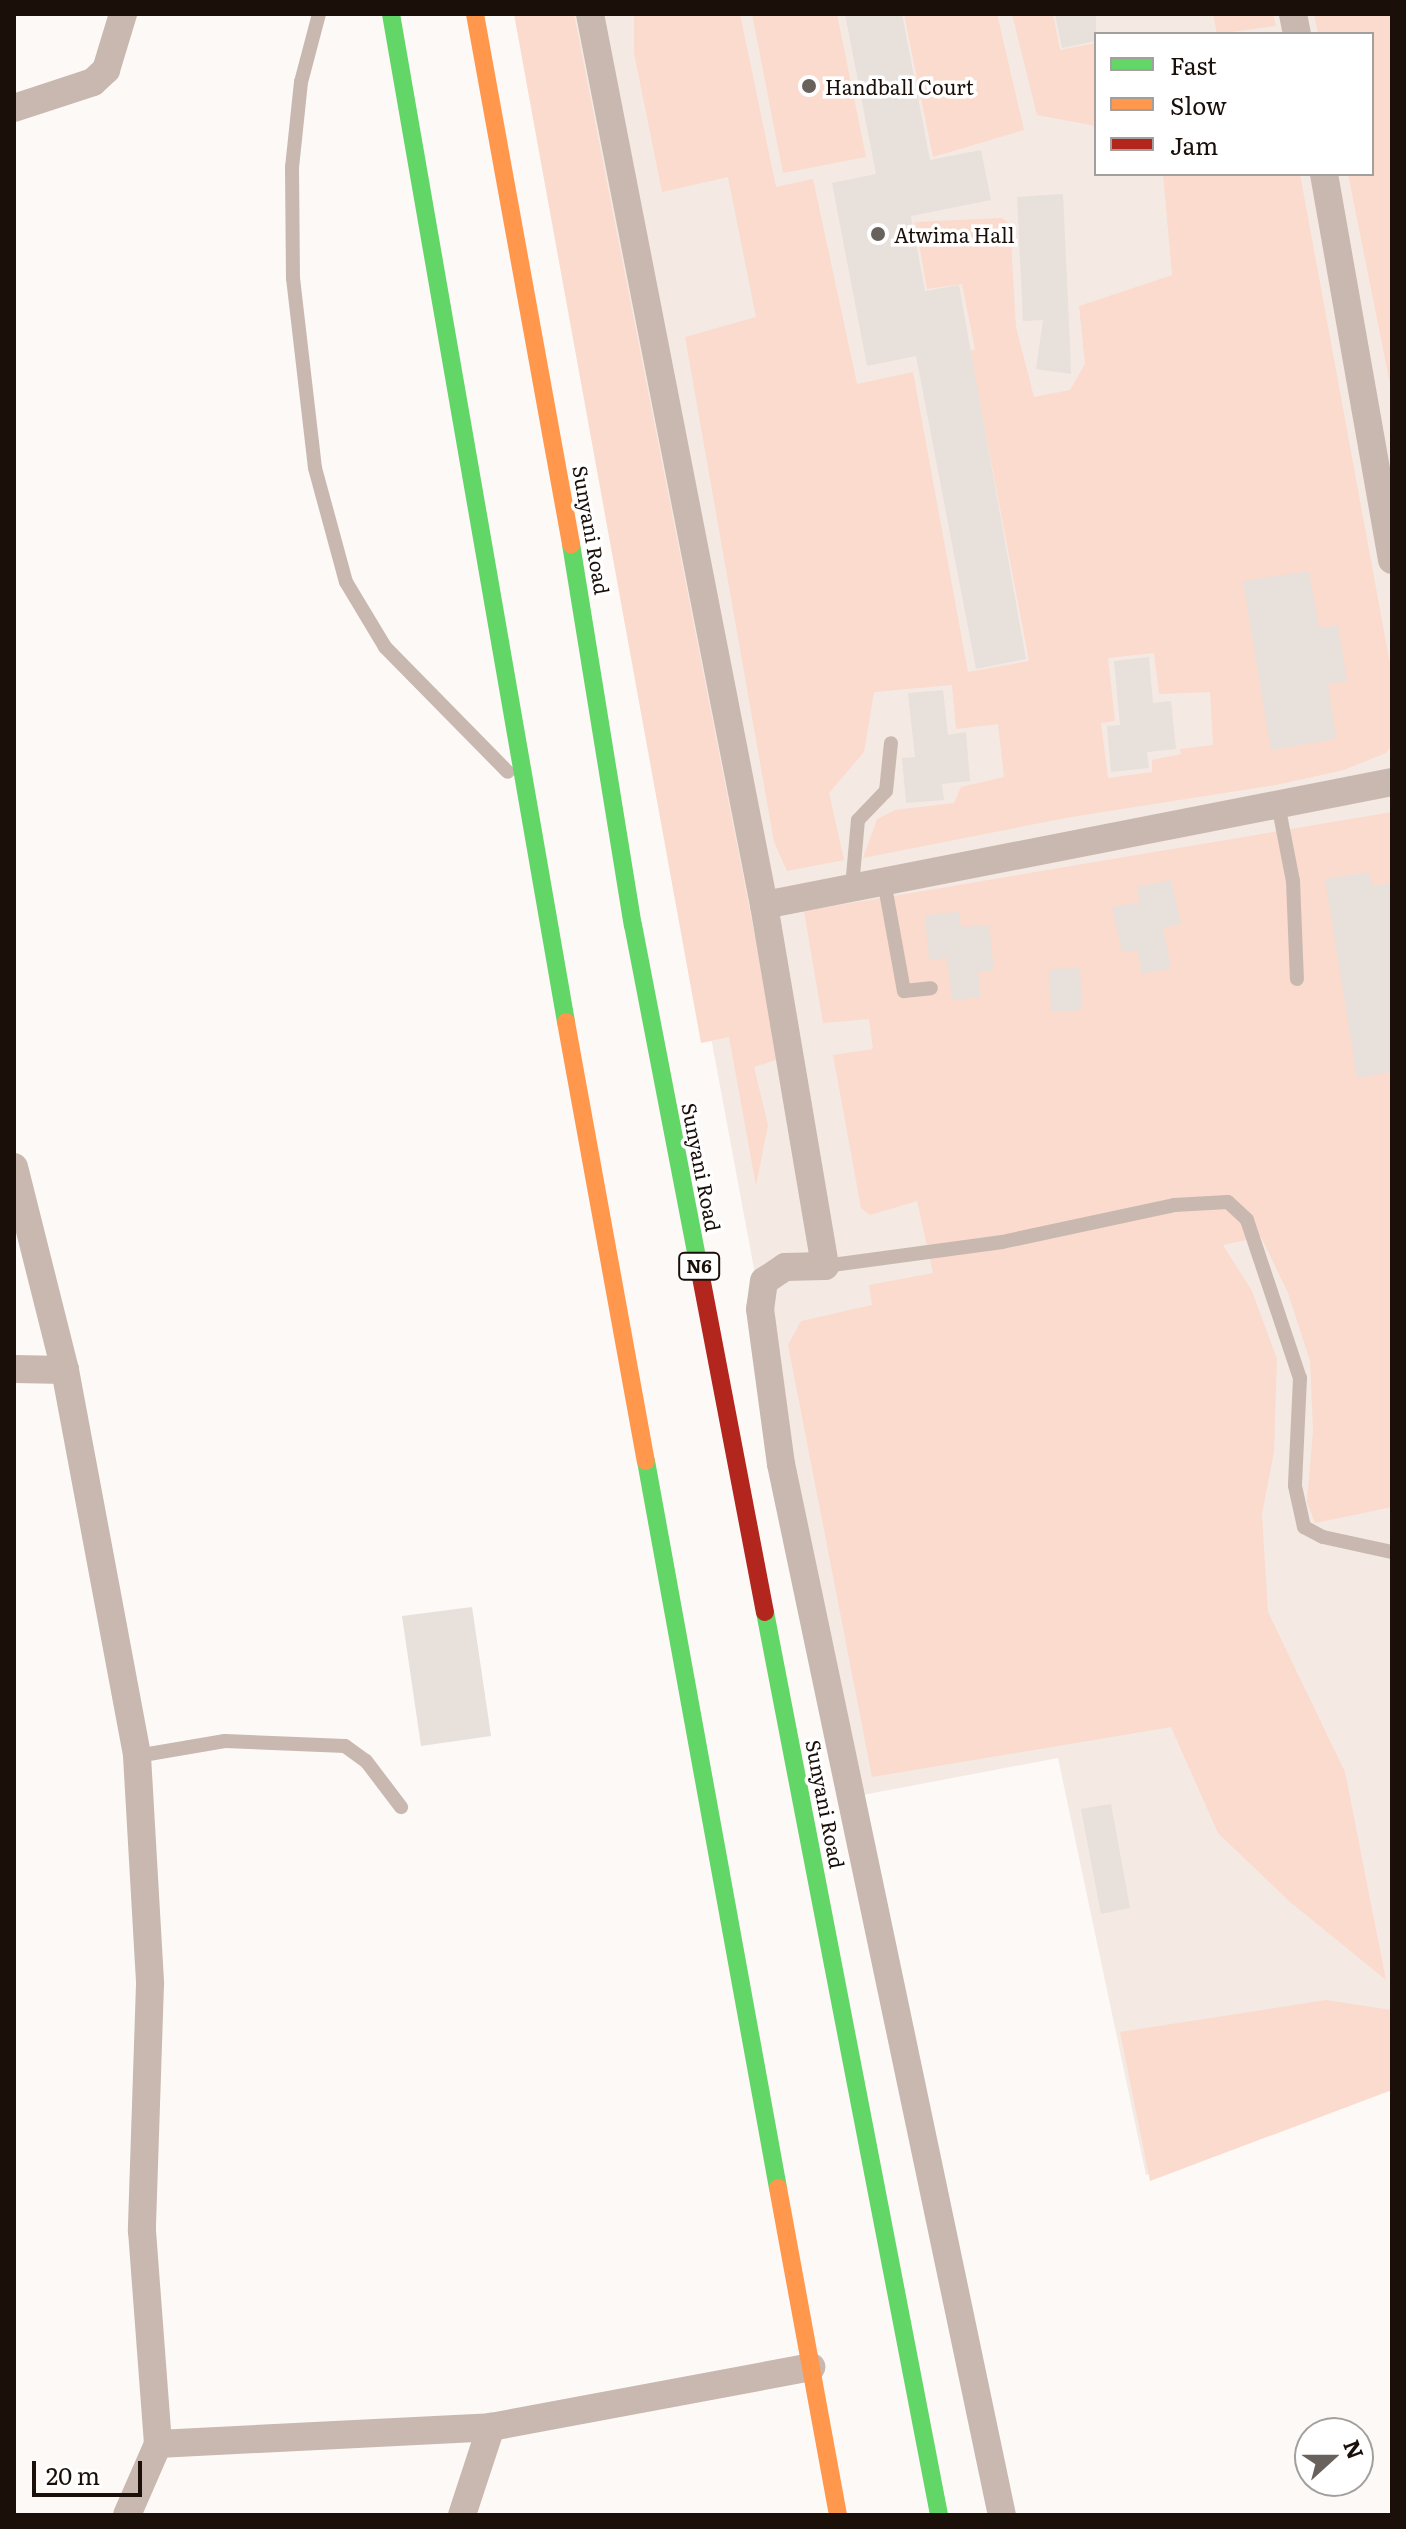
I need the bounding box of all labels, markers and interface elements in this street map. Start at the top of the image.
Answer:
legend [1094,32,1374,176]
text: Fast [1170,47,1217,82]
place label: Handball Court [825,74,974,98]
marker: Handball Court [800,77,818,95]
text: Slow [1170,87,1227,122]
text: Jam [1170,127,1218,162]
place label: Atwima Hall [894,222,1014,246]
marker: Atwima Hall [869,225,887,243]
street label: Sunyani Road [569,464,615,596]
street label: Sunyani Road [678,1101,726,1233]
road number: N6 [677,1252,721,1280]
street label: Sunyani Road [802,1738,850,1870]
north arrow [1294,2417,1374,2497]
text: N [1336,2434,1374,2463]
scale bar [36,2445,146,2495]
text: 20 m [46,2457,100,2492]

